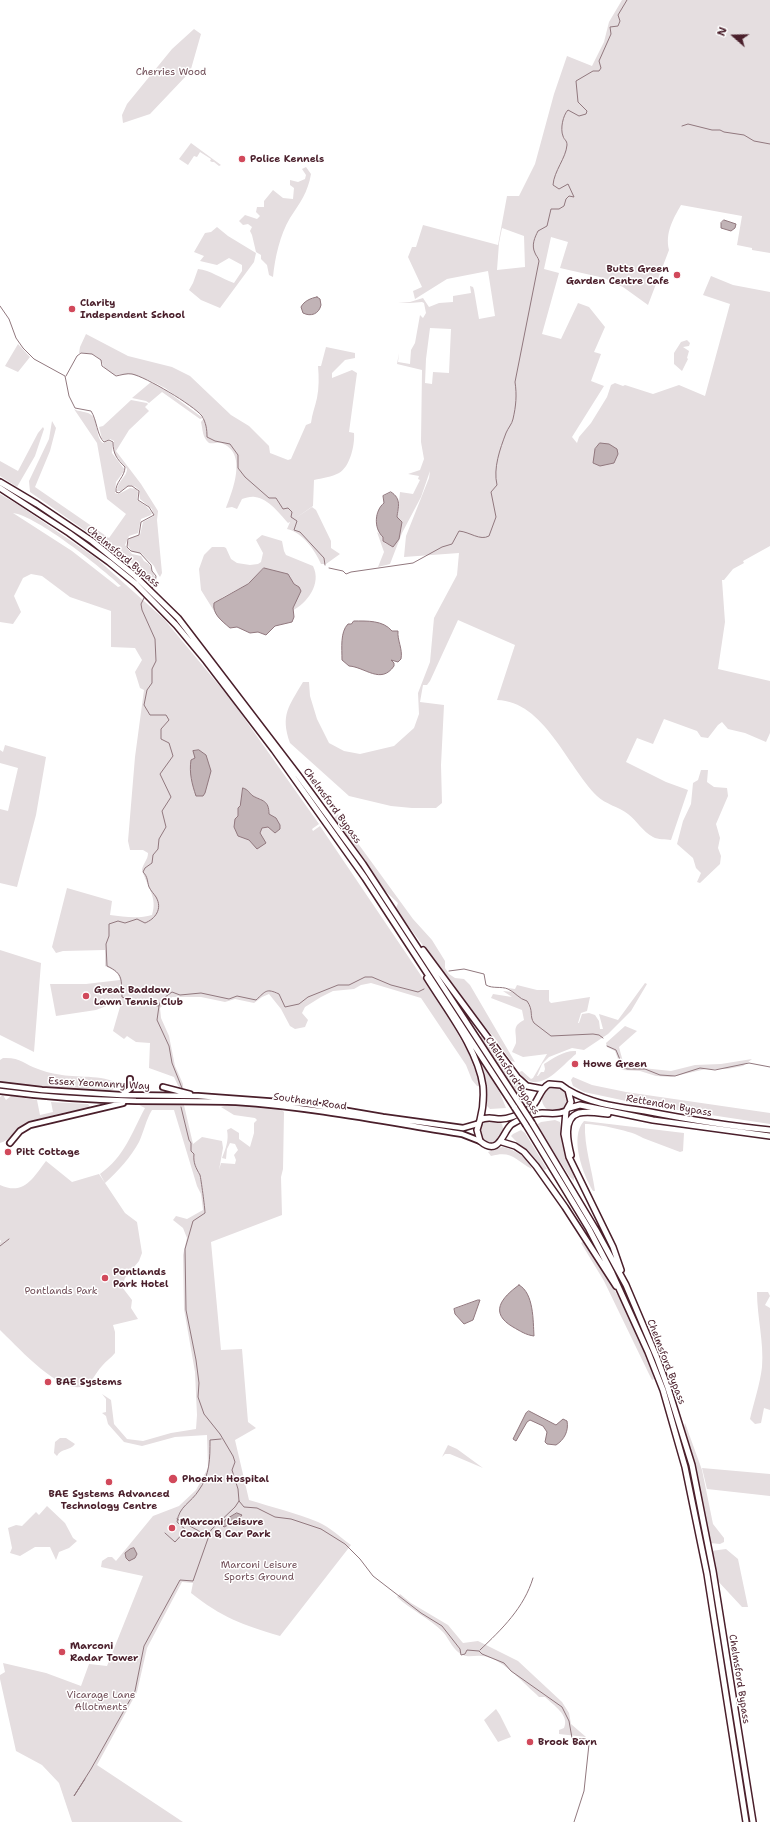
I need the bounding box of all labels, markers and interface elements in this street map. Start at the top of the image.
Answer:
north arrow [714,16,754,56]
text: N [714,25,731,38]
park label: Cherries Wood [136,66,206,78]
place label: Police Kennels [250,153,324,165]
marker: Police Kennels [237,154,247,164]
place label: Butts Green Garden Centre Cafe [566,263,669,286]
marker: Butts Green Garden Centre Cafe [672,270,682,280]
place label: Clarity Independent School [80,297,185,320]
marker: Clarity Independent School [67,304,77,314]
street label: Chelmsford Bypass [84,524,162,590]
street label: Chelmsford Bypass [301,766,363,846]
place label: Great Baddow Lawn Tennis Club [94,984,183,1008]
marker: Great Baddow Lawn Tennis Club [81,991,91,1001]
street label: Chelmsford Bypass [482,1035,542,1117]
place label: Howe Green [583,1058,647,1070]
marker: Howe Green [570,1059,580,1069]
street label: Essex Yeomanry Way [48,1075,150,1093]
street label: Southend Road [273,1091,347,1113]
street label: Rettendon Bypass [625,1093,713,1119]
place label: Pitt Cottage [16,1146,80,1158]
marker: Pitt Cottage [3,1147,13,1157]
place label: Pontlands Park Hotel [113,1266,168,1290]
marker: Pontlands Park Hotel [100,1273,110,1283]
park label: Pontlands Park [24,1285,98,1297]
street label: Chelmsford Bypass [644,1318,688,1406]
place label: BAE Systems [56,1376,122,1388]
marker: BAE Systems [43,1377,53,1387]
marker: Phoenix Hospital [167,1473,179,1485]
place label: Phoenix Hospital [182,1473,269,1485]
marker: BAE Systems Advanced Technology Centre [104,1477,114,1487]
place label: BAE Systems Advanced Technology Centre [48,1488,170,1512]
place label: Marconi Leisure Coach & Car Park [180,1516,271,1540]
marker: Marconi Leisure Coach & Car Park [167,1523,177,1533]
park label: Marconi Leisure Sports Ground [221,1559,297,1582]
street label: Chelmsford Bypass [726,1633,752,1725]
place label: Marconi Radar Tower [70,1640,138,1664]
marker: Marconi Radar Tower [57,1647,67,1657]
park label: Vicarage Lane Allotments [66,1689,136,1712]
place label: Brook Barn [538,1736,597,1748]
marker: Brook Barn [525,1737,535,1747]

